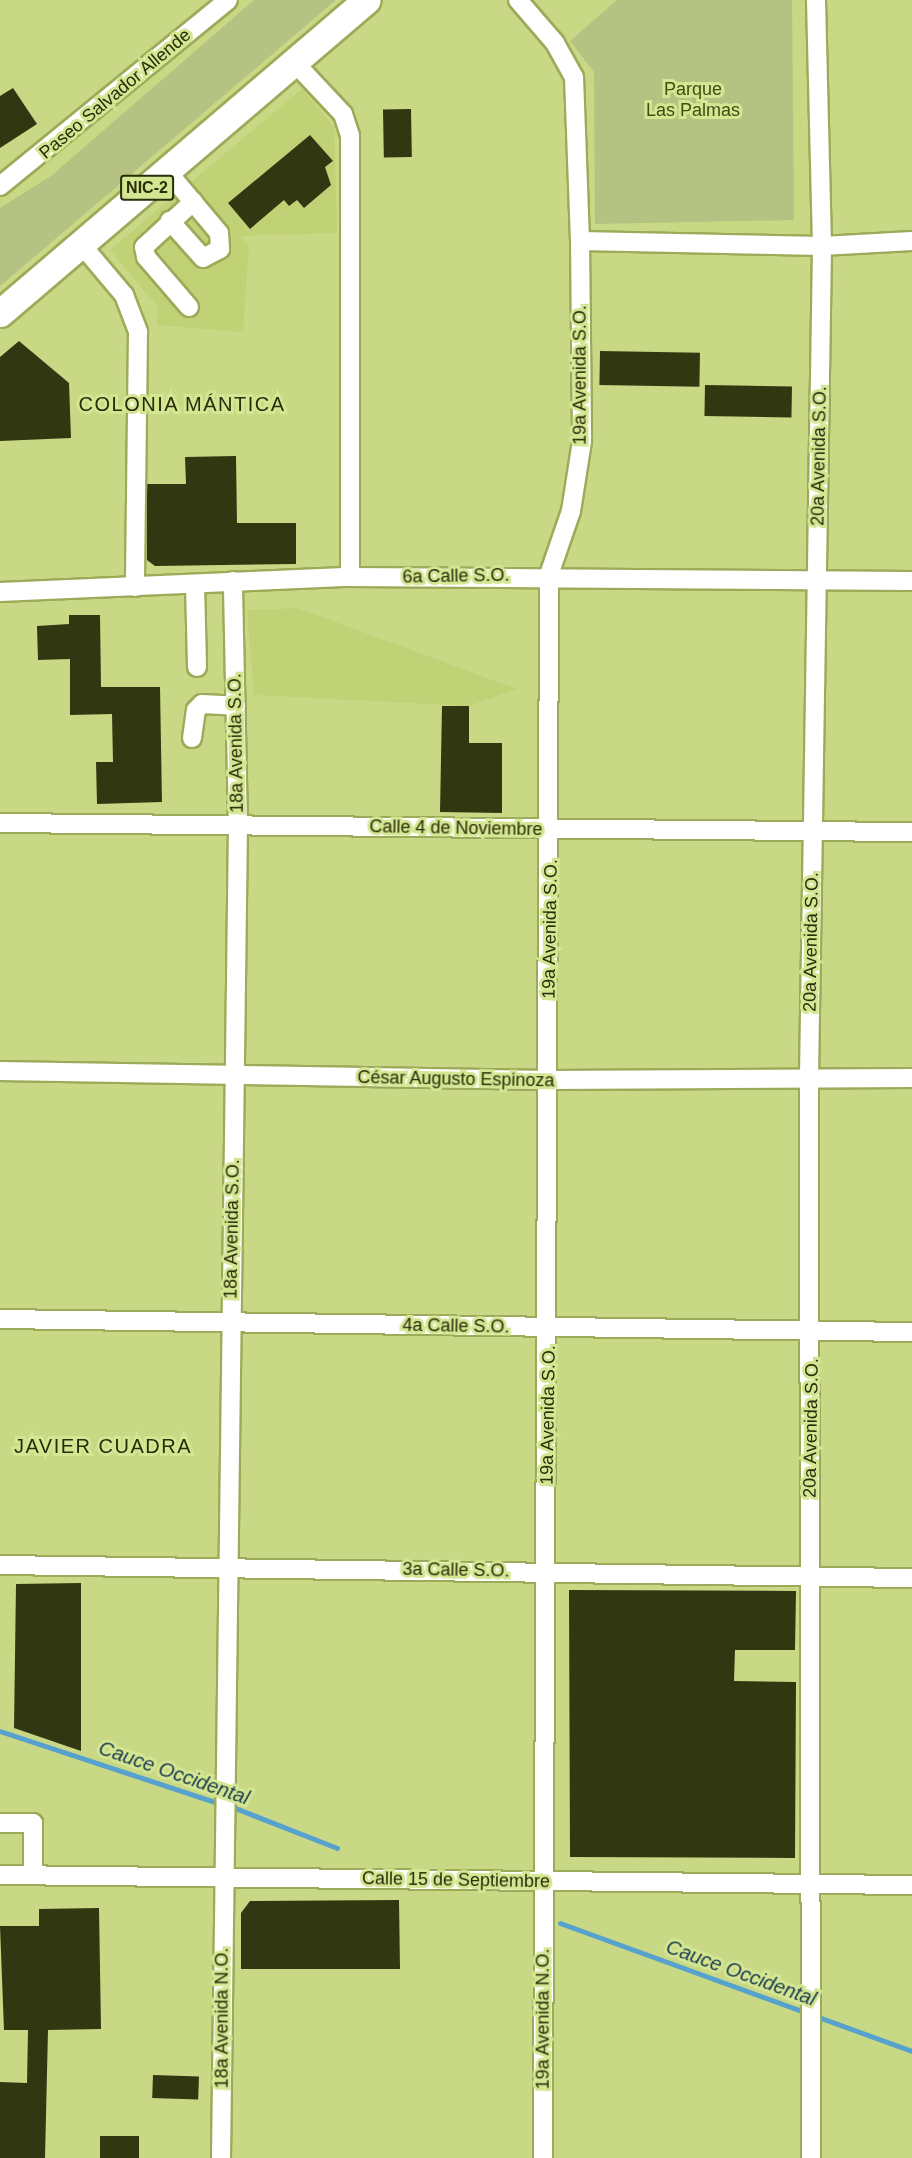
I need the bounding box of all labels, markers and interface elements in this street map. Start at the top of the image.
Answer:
street label: Paseo Salvador Allende [34,24,196,164]
park label: Parque Las Palmas [646,79,740,122]
road number: NIC-2 [120,175,174,201]
street label: 19a Avenida S.O. [569,305,591,445]
street label: 20a Avenida S.O. [807,385,831,527]
district label: COLONIA MÁNTICA [78,392,286,416]
street label: 6a Calle S.O. [402,564,510,588]
street label: 18a Avenida S.O. [224,672,248,814]
street label: Calle 4 de Noviembre [369,816,543,840]
street label: 19a Avenida S.O. [538,858,562,1000]
street label: 20a Avenida S.O. [799,871,823,1013]
street label: César Augusto Espinoza [357,1066,555,1092]
street label: 18a Avenida S.O. [220,1158,244,1300]
street label: 4a Calle S.O. [402,1314,510,1338]
street label: 19a Avenida S.O. [536,1344,560,1486]
street label: 20a Avenida S.O. [799,1357,823,1499]
district label: JAVIER CUADRA [14,1434,192,1458]
street label: 3a Calle S.O. [402,1558,510,1582]
water label: Cauce Occidental [95,1736,253,1810]
street label: Calle 15 de Septiembre [362,1868,550,1892]
water label: Cauce Occidental [663,1935,819,2011]
street label: 18a Avenida N.O. [211,1947,233,2089]
street label: 19a Avenida N.O. [532,1948,554,2090]

